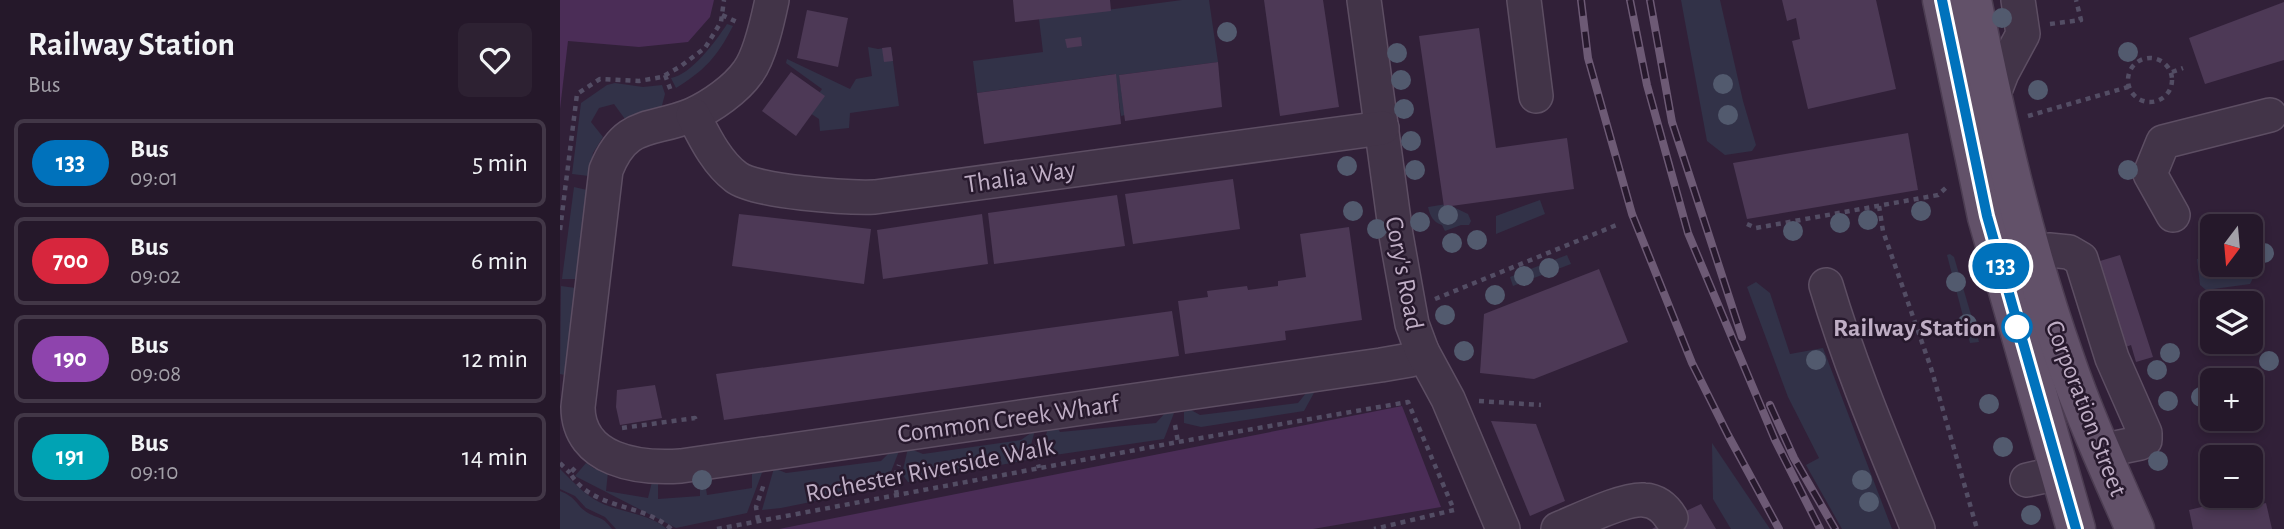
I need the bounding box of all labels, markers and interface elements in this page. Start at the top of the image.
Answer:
button: heart [458,23,532,97]
text: Railway Station [28,29,235,62]
text: Bus [28,74,61,97]
text: Bus [130,136,169,162]
text: 5 min [472,150,528,176]
text: 133 [56,151,85,175]
street label: Thalia Way [963,156,1077,198]
text: 09:01 [130,167,178,190]
street label: Cory's Road [1380,214,1428,332]
north arrow [2200,214,2263,276]
map controls [2200,214,2263,508]
text: Bus [130,234,169,260]
line badge: 133 [1961,243,2041,289]
text: 6 min [471,248,528,274]
text: 700 [53,249,88,273]
text: 133 [1986,254,2016,278]
text: 09:02 [130,265,181,288]
button: layers [2200,291,2263,354]
marker: Railway Station [2002,312,2032,342]
place label: Railway Station [1833,315,1996,341]
street label: Corporation Street [2041,317,2131,500]
text: Bus [130,332,169,358]
text: 12 min [462,346,528,372]
text: 190 [54,347,87,371]
text: 09:08 [130,363,181,386]
button: + [2200,368,2263,431]
street label: Common Creek Wharf [896,390,1122,447]
text: Bus [130,430,169,456]
street label: Rochester Riverside Walk [803,433,1057,507]
text: 14 min [462,444,528,470]
text: 191 [56,445,85,469]
button: − [2200,445,2263,508]
text: 09:10 [130,461,178,484]

